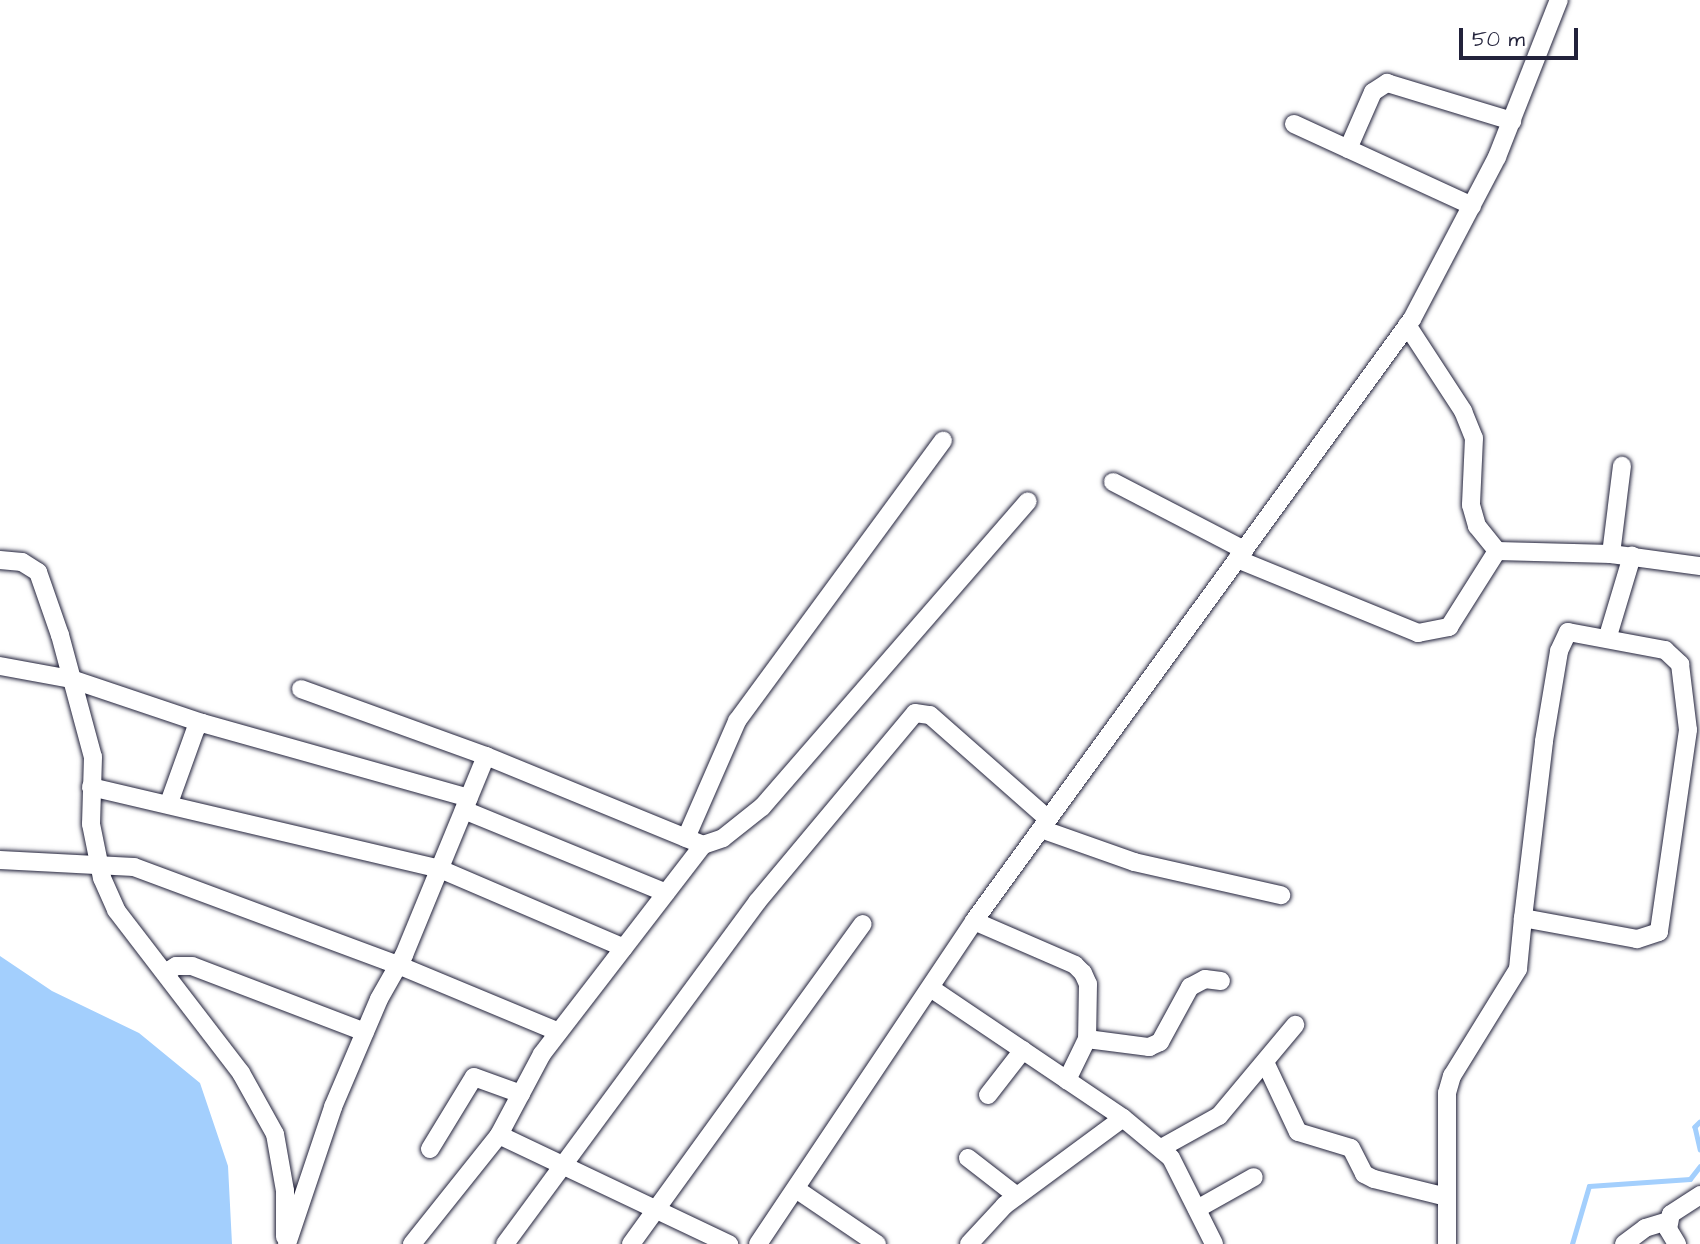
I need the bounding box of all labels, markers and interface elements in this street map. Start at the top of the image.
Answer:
scale bar [1462,14,1581,58]
text: 50 m [1472,25,1525,54]

